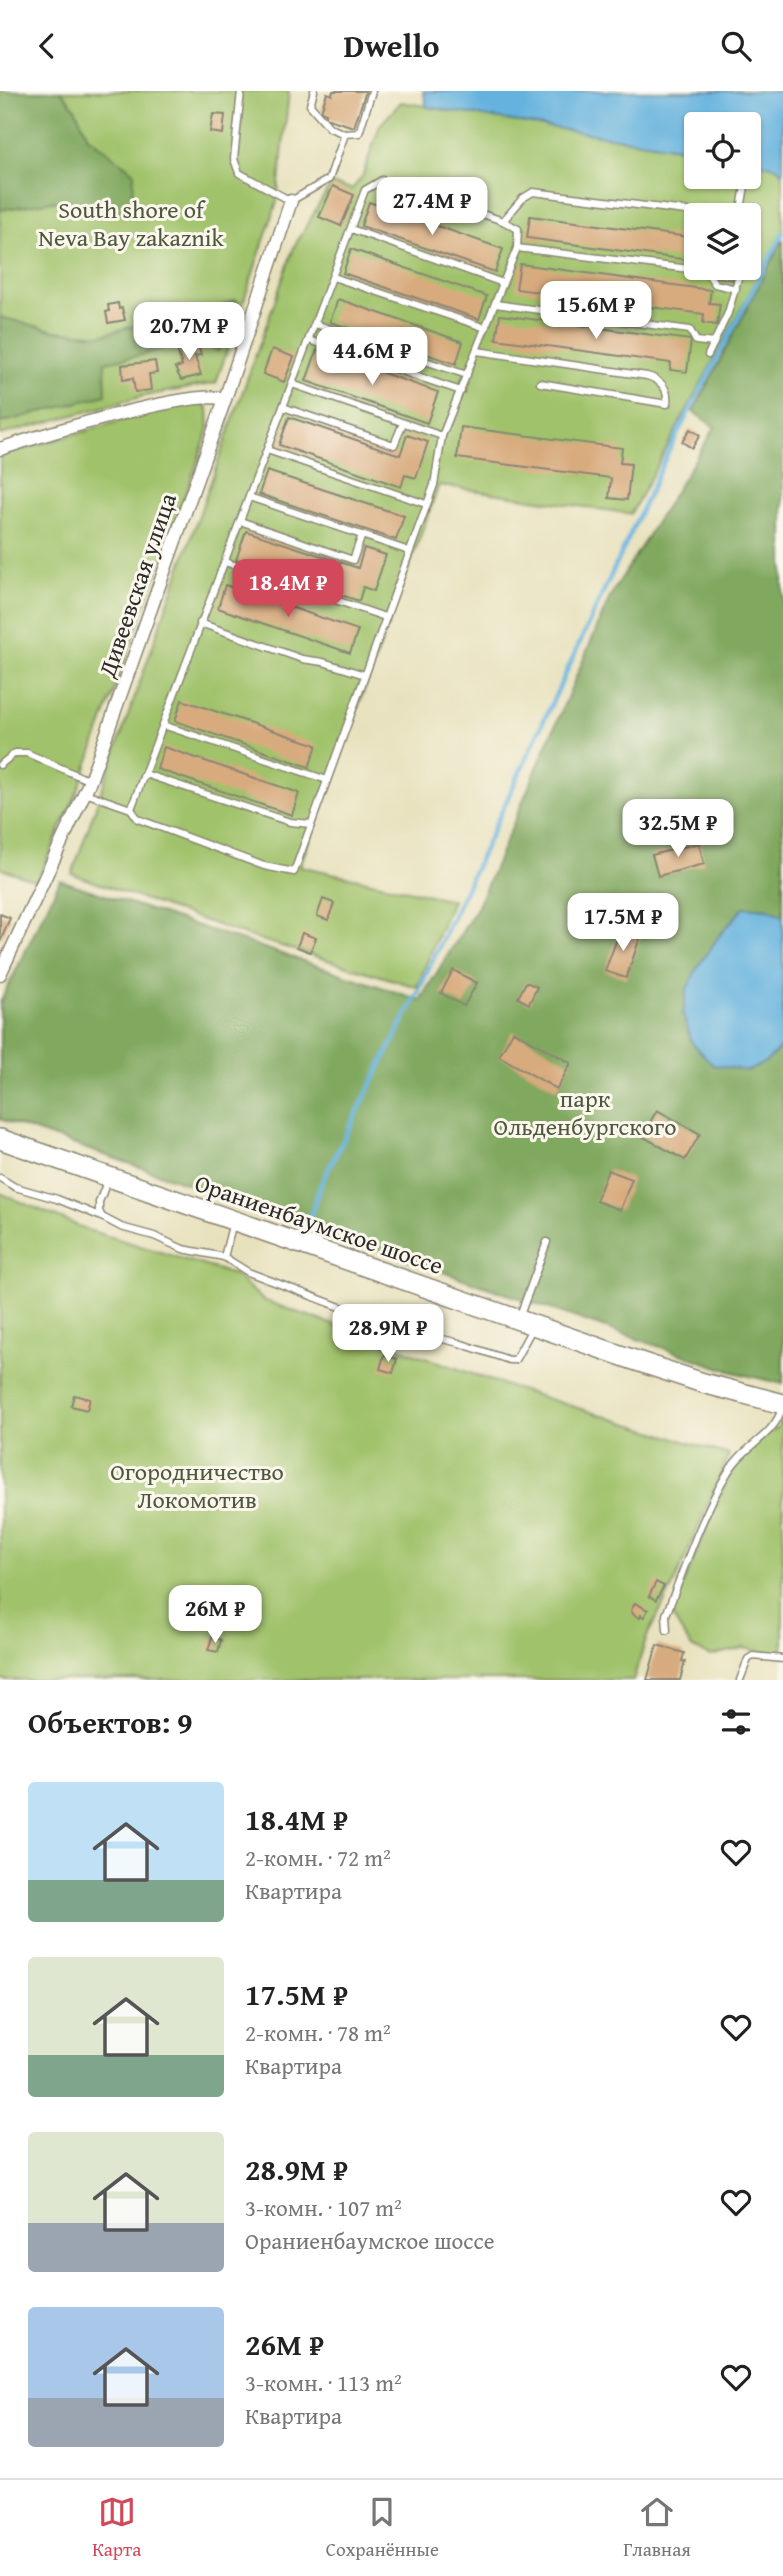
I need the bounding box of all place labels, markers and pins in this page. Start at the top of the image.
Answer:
pin: 27.4M ₽ [367,177,497,237]
pin: 15.6M ₽ [531,281,661,341]
pin: 20.7M ₽ [124,303,254,362]
pin: 44.6M ₽ [307,327,437,387]
pin: 18.4M ₽ [223,559,353,619]
pin: 32.5M ₽ [613,799,743,859]
pin: 17.5M ₽ [558,893,688,953]
pin: 28.9M ₽ [323,1305,453,1364]
pin: 26M ₽ [166,1585,264,1645]

